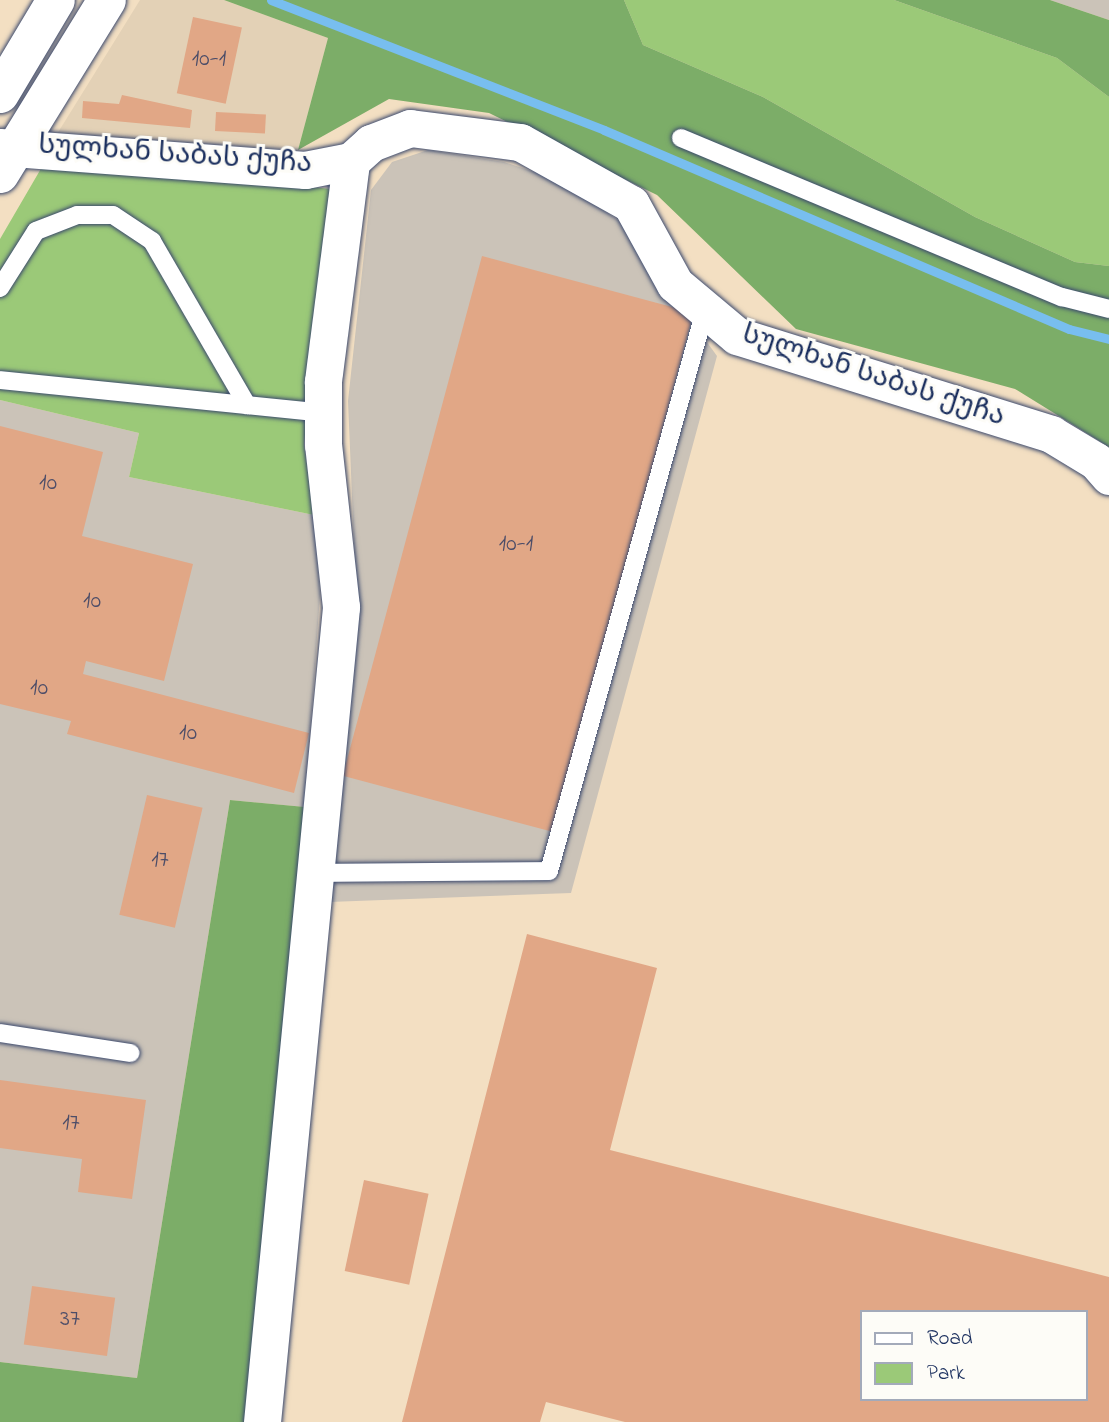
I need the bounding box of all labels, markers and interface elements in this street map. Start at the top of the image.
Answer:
house number: 10-1 [192,46,226,74]
street label: სულხან საბას ქუჩა [37,130,313,182]
street label: სულხან საბას ქუჩა [737,319,1009,435]
house number: 10 [39,470,57,498]
house number: 10-1 [499,531,533,559]
house number: 10 [83,588,101,616]
house number: 10 [30,675,48,703]
house number: 10 [179,720,197,748]
house number: 17 [151,847,169,875]
house number: 17 [62,1110,80,1138]
house number: 37 [60,1306,80,1334]
legend [860,1310,1088,1401]
text: Road [927,1324,973,1354]
text: Park [927,1359,965,1389]

